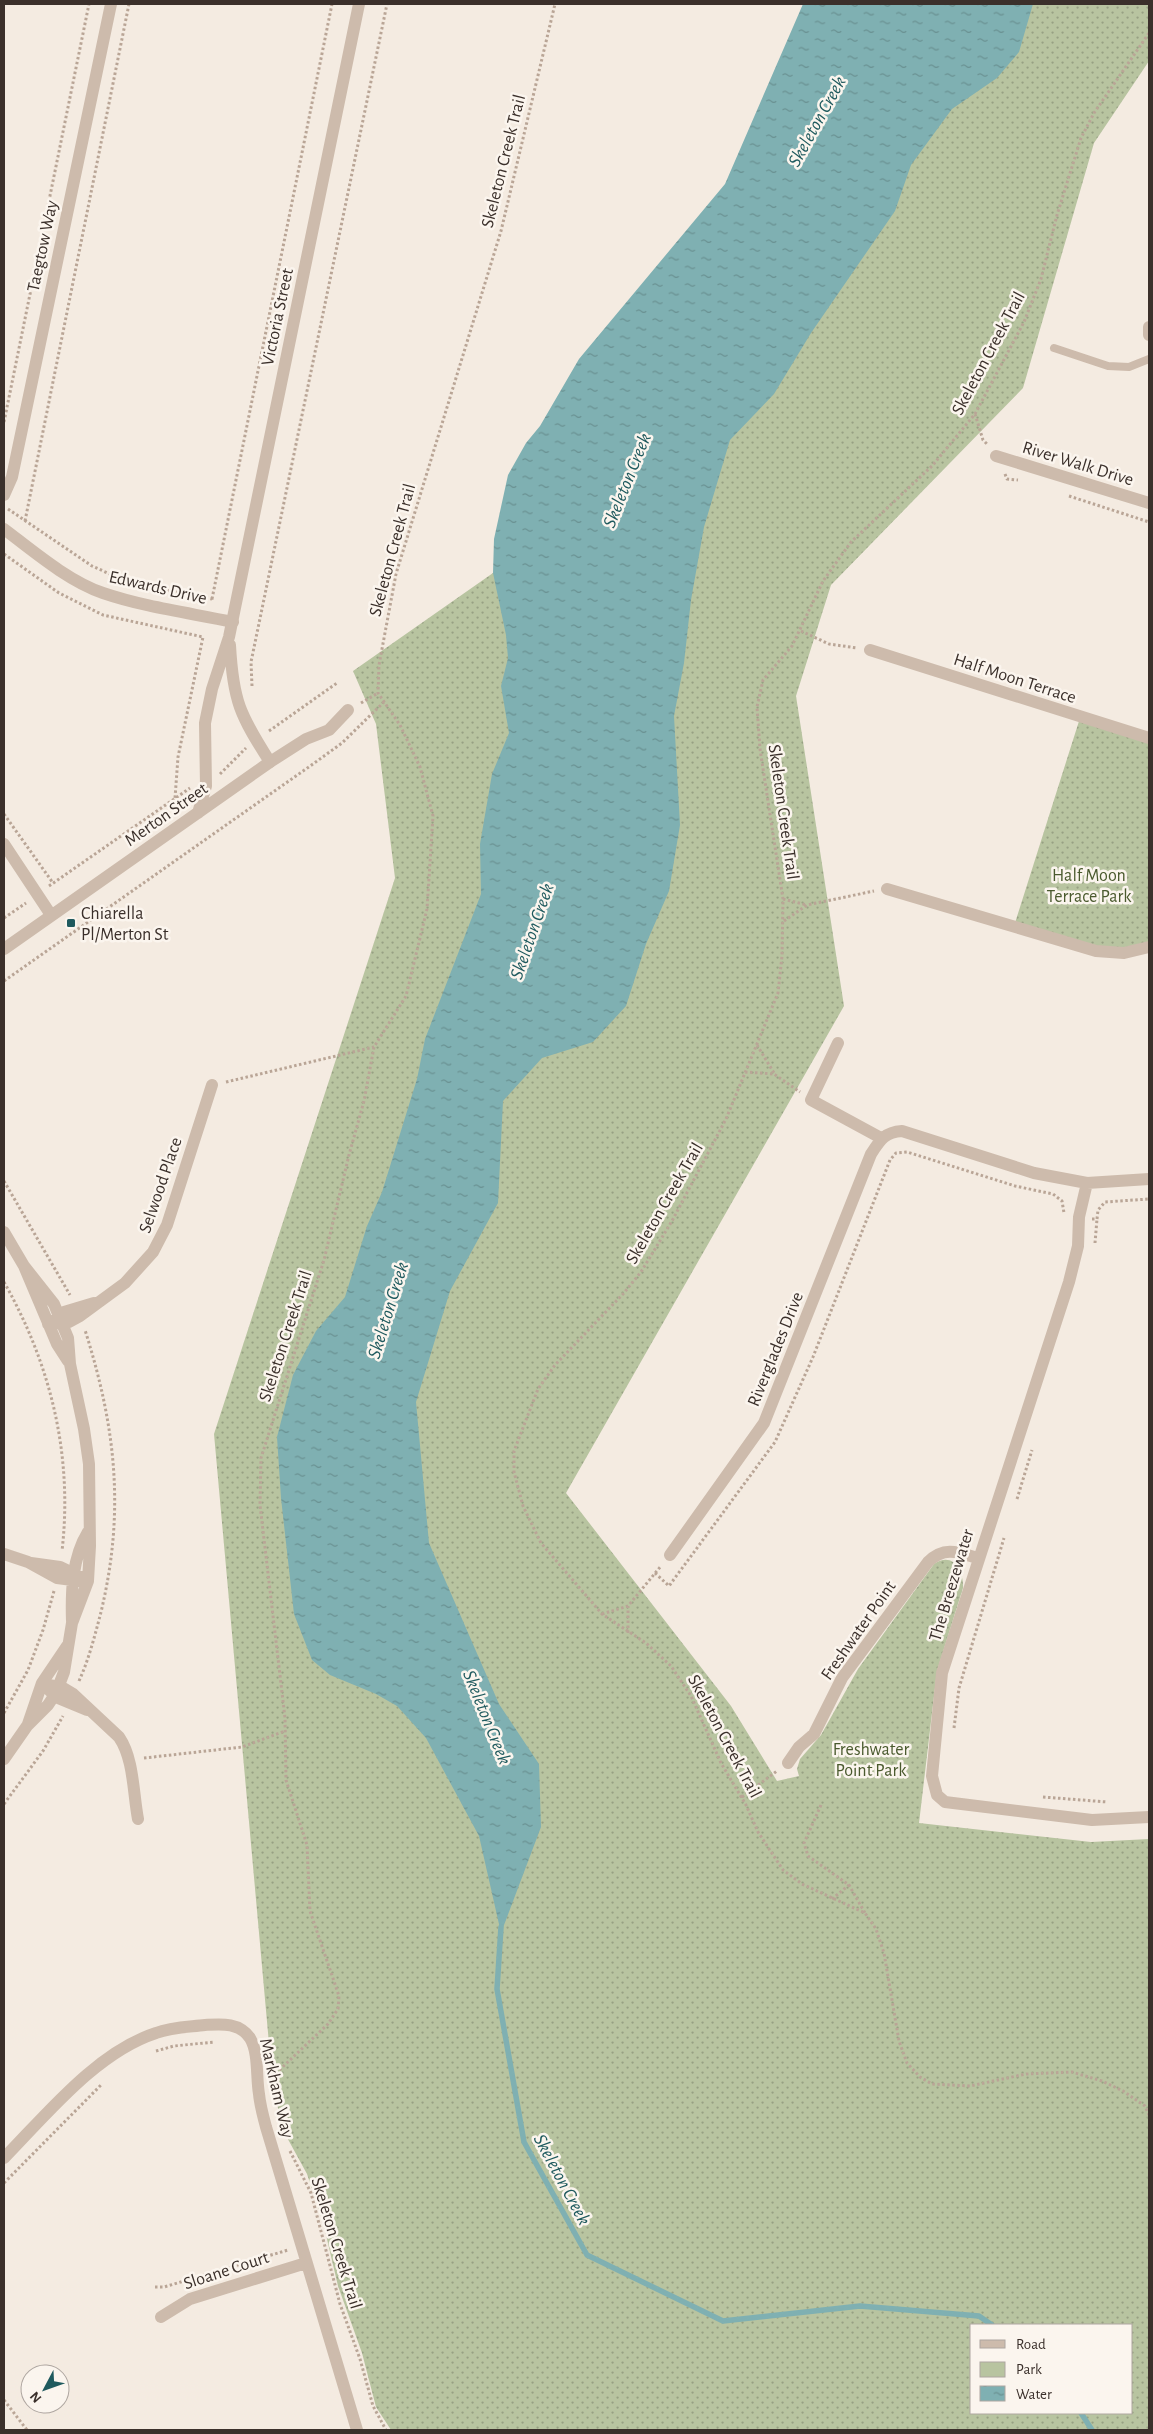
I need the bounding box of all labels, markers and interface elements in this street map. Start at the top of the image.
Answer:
water label: Skeleton Creek [785,73,850,170]
street label: Skeleton Creek Trail [479,93,529,230]
street label: Taegtow Way [25,199,61,294]
street label: Victoria Street [259,266,297,368]
street label: Skeleton Creek Trail [949,289,1029,418]
water label: Skeleton Creek [600,430,655,530]
street label: River Walk Drive [1020,438,1135,489]
street label: Skeleton Creek Trail [367,482,419,619]
street label: Edwards Drive [107,568,208,608]
street label: Half Moon Terrace [951,651,1078,707]
street label: Skeleton Creek Trail [765,743,801,881]
street label: Merton Street [122,780,212,850]
park label: Half Moon Terrace Park [1047,867,1132,906]
water label: Skeleton Creek [507,881,558,982]
place label: Chiarella Pl/Merton St [81,905,169,944]
marker: Chiarella Pl/Merton St [65,917,77,929]
street label: Selwood Place [136,1135,186,1236]
street label: Skeleton Creek Trail [623,1140,707,1267]
water label: Skeleton Creek [365,1260,412,1361]
street label: Skeleton Creek Trail [256,1269,316,1404]
street label: Riverglades Drive [745,1289,807,1409]
street label: The Breezewater [926,1527,978,1644]
street label: Freshwater Point [818,1577,900,1683]
water label: Skeleton Creek [459,1668,514,1768]
street label: Skeleton Creek Trail [684,1672,764,1801]
park label: Freshwater Point Park [833,1741,910,1780]
street label: Markham Way [256,2037,296,2140]
water label: Skeleton Creek [530,2131,594,2228]
street label: Skeleton Creek Trail [307,2175,365,2311]
street label: Sloane Court [181,2249,272,2293]
legend [970,2324,1133,2414]
text: Road [1016,2337,1046,2352]
text: Park [1016,2362,1042,2377]
north arrow [20,2364,70,2414]
text: Water [1016,2387,1052,2402]
text: N [27,2389,44,2405]

